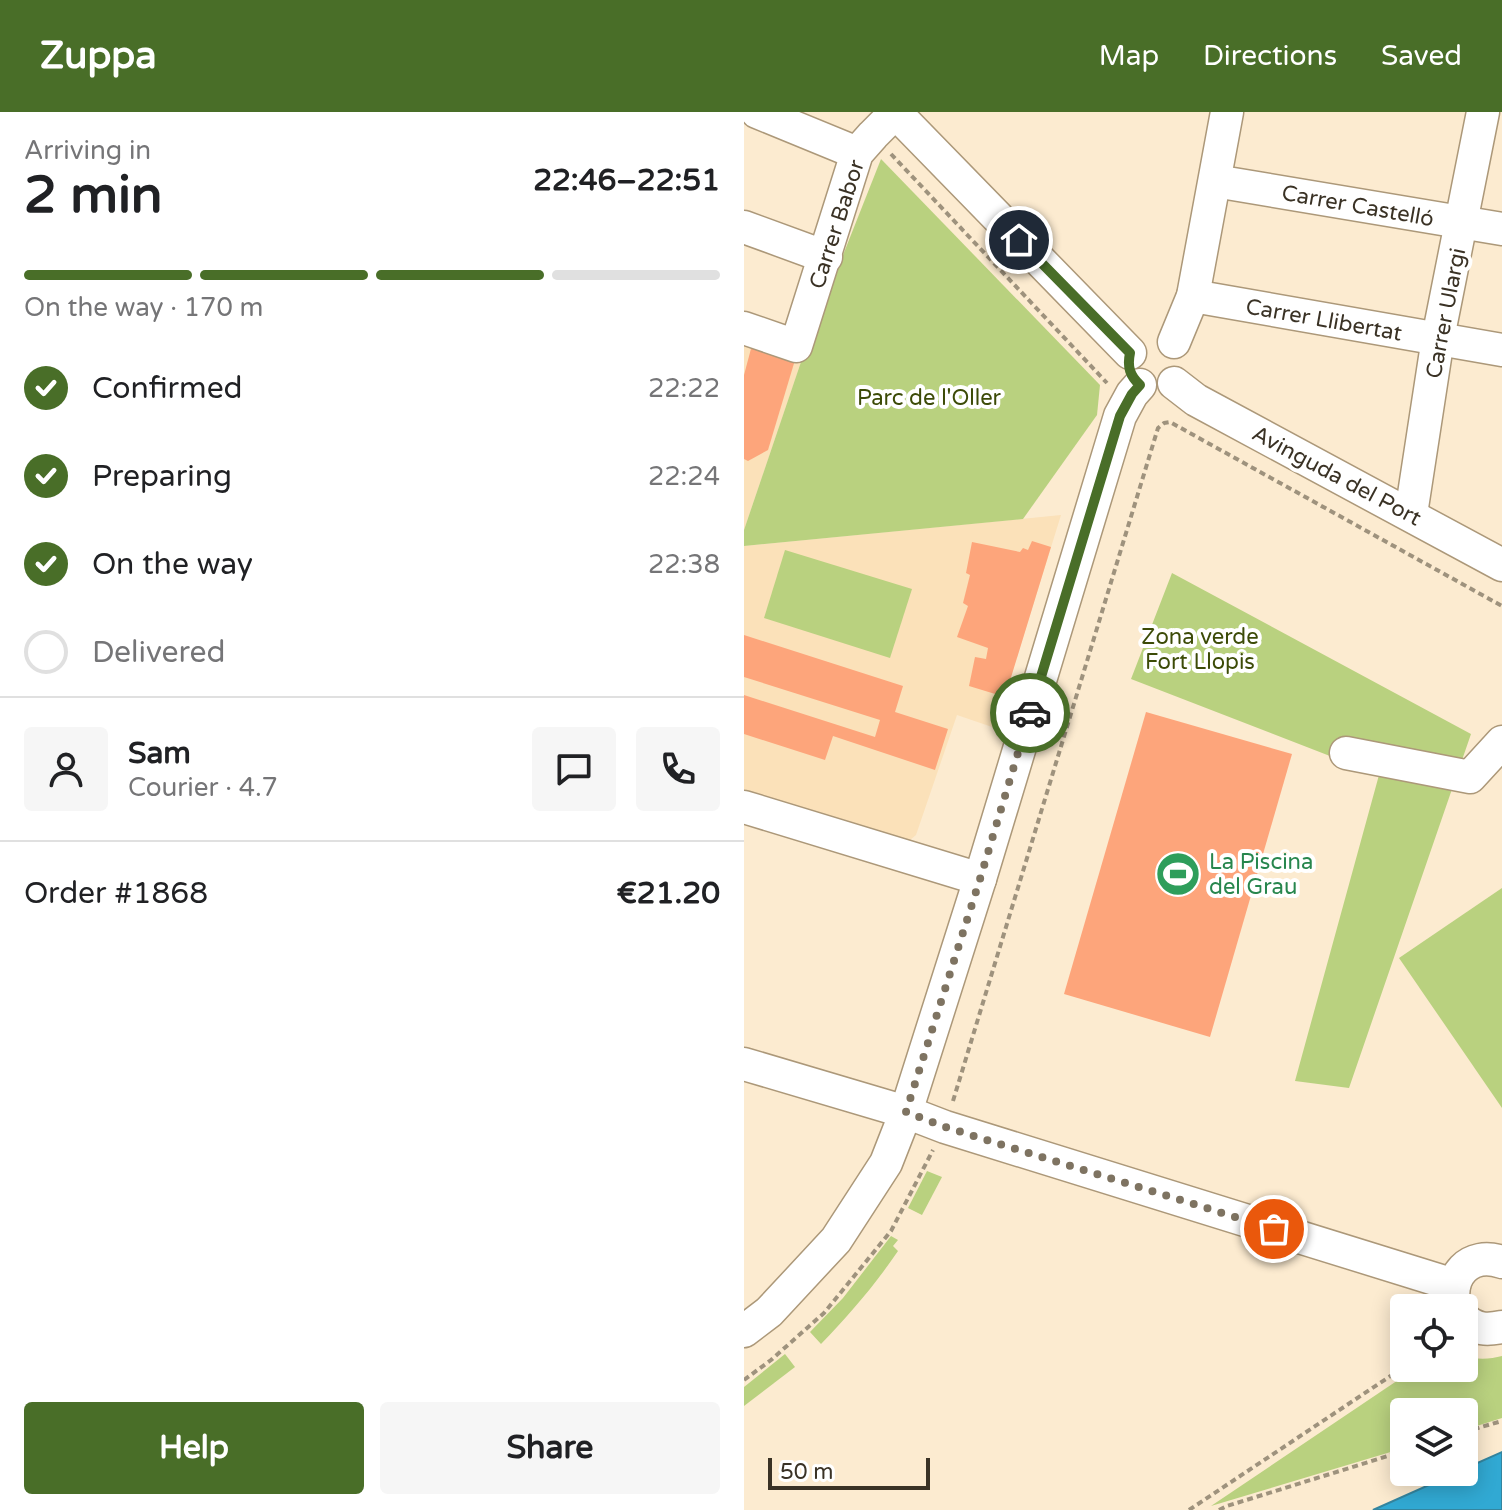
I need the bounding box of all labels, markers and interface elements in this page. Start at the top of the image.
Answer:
text: Zuppa [40,33,157,79]
text: Map [1099,39,1159,73]
text: Directions [1203,39,1337,73]
text: Saved [1381,39,1462,73]
text: Arriving in [24,135,151,166]
street label: Carrer Babor [804,156,870,292]
text: 22:46–22:51 [533,162,720,199]
text: 2 min [24,164,163,227]
street label: Carrer Castelló [1280,180,1436,232]
pin [985,206,1053,274]
icon: home [997,218,1041,262]
street label: Carrer Ulargi [1421,246,1471,381]
text: On the way · 170 m [24,292,263,323]
street label: Carrer Llibertat [1244,293,1404,347]
icon: check [24,366,68,410]
text: Confirmed [92,370,243,407]
text: 22:22 [648,373,720,404]
park label: Parc de l'Oller [857,385,1002,411]
street label: Avinguda del Port [1248,420,1425,531]
icon: check [24,454,68,498]
text: Preparing [92,458,232,495]
text: 22:24 [648,461,720,492]
icon: check [24,542,68,586]
text: On the way [92,546,253,583]
text: 22:38 [648,549,720,580]
park label: Zona verde Fort Llopis [1141,624,1259,675]
text: Delivered [92,634,226,671]
courier [990,673,1070,753]
icon: car [1008,691,1052,735]
button: person [24,727,108,811]
button: chat [532,727,616,811]
button: phone [636,727,720,811]
text: Sam [128,735,191,772]
text: Courier · 4.7 [128,772,278,803]
place label: La Piscina del Grau [1209,849,1313,900]
sports icon: La Piscina del Grau [1154,850,1202,898]
text: Order #1868 [24,875,208,912]
text: €21.20 [616,875,720,912]
pin [1240,1195,1308,1263]
icon: bag [1252,1207,1296,1251]
map controls [1390,1294,1478,1486]
button: locate [1390,1294,1478,1382]
button: layers [1390,1398,1478,1486]
button: Help [24,1402,364,1494]
button: Share [380,1402,720,1494]
scale bar [768,1454,930,1490]
text: 50 m [780,1459,834,1485]

